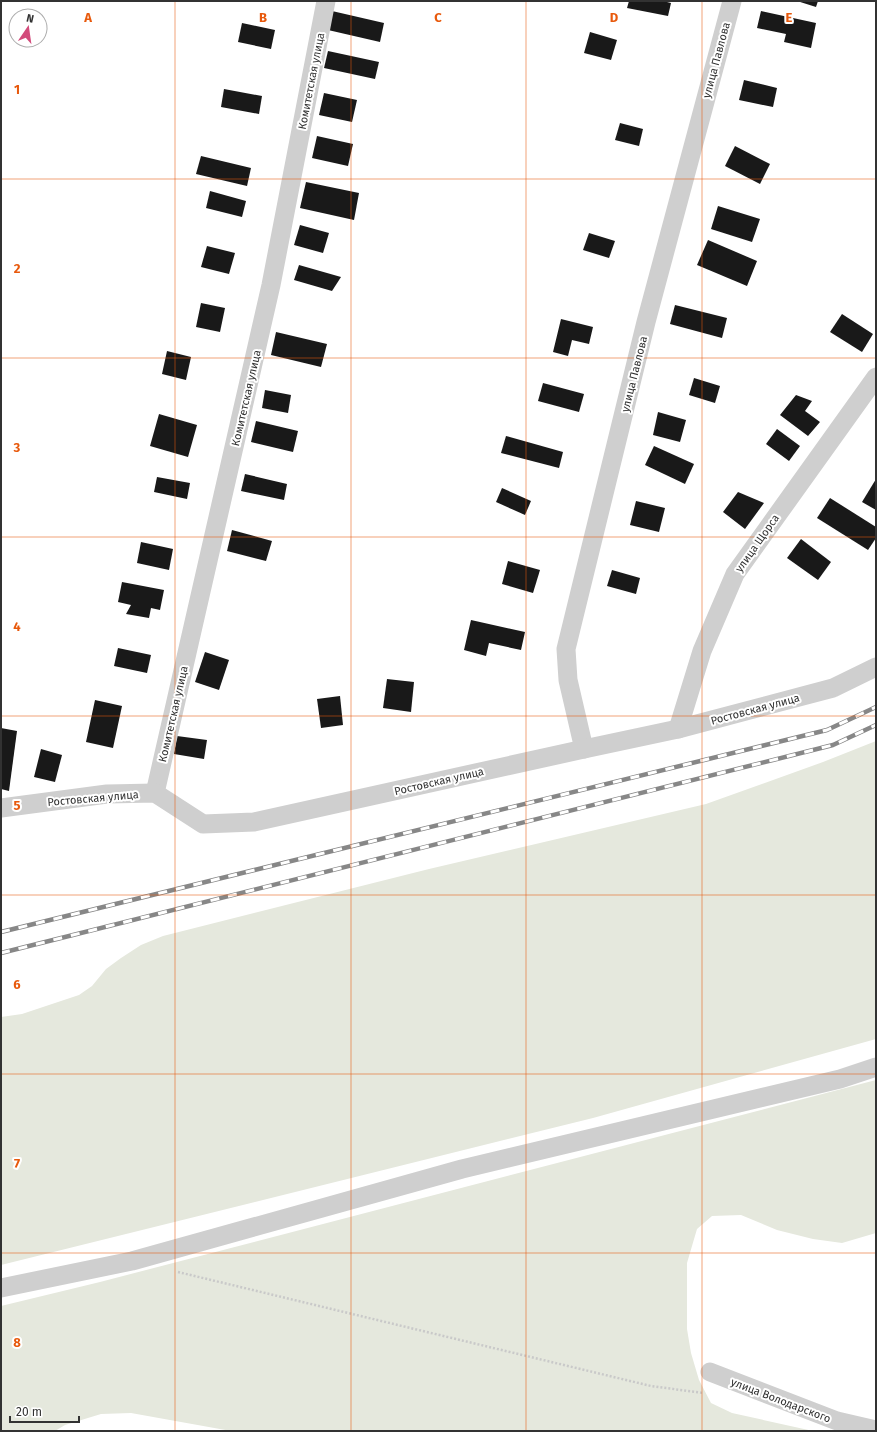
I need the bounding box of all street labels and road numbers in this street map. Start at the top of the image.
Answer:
street label: улица Павлова [700,21,733,99]
street label: Комитетская улица [296,32,327,131]
street label: улица Павлова [619,335,650,413]
street label: Комитетская улица [229,349,264,447]
street label: улица Щорса [733,512,782,575]
street label: Комитетская улица [156,665,191,763]
street label: Ростовская улица [709,691,801,728]
street label: Ростовская улица [393,765,485,798]
street label: Ростовская улица [47,788,139,809]
street label: улица Володарского [729,1375,833,1426]

